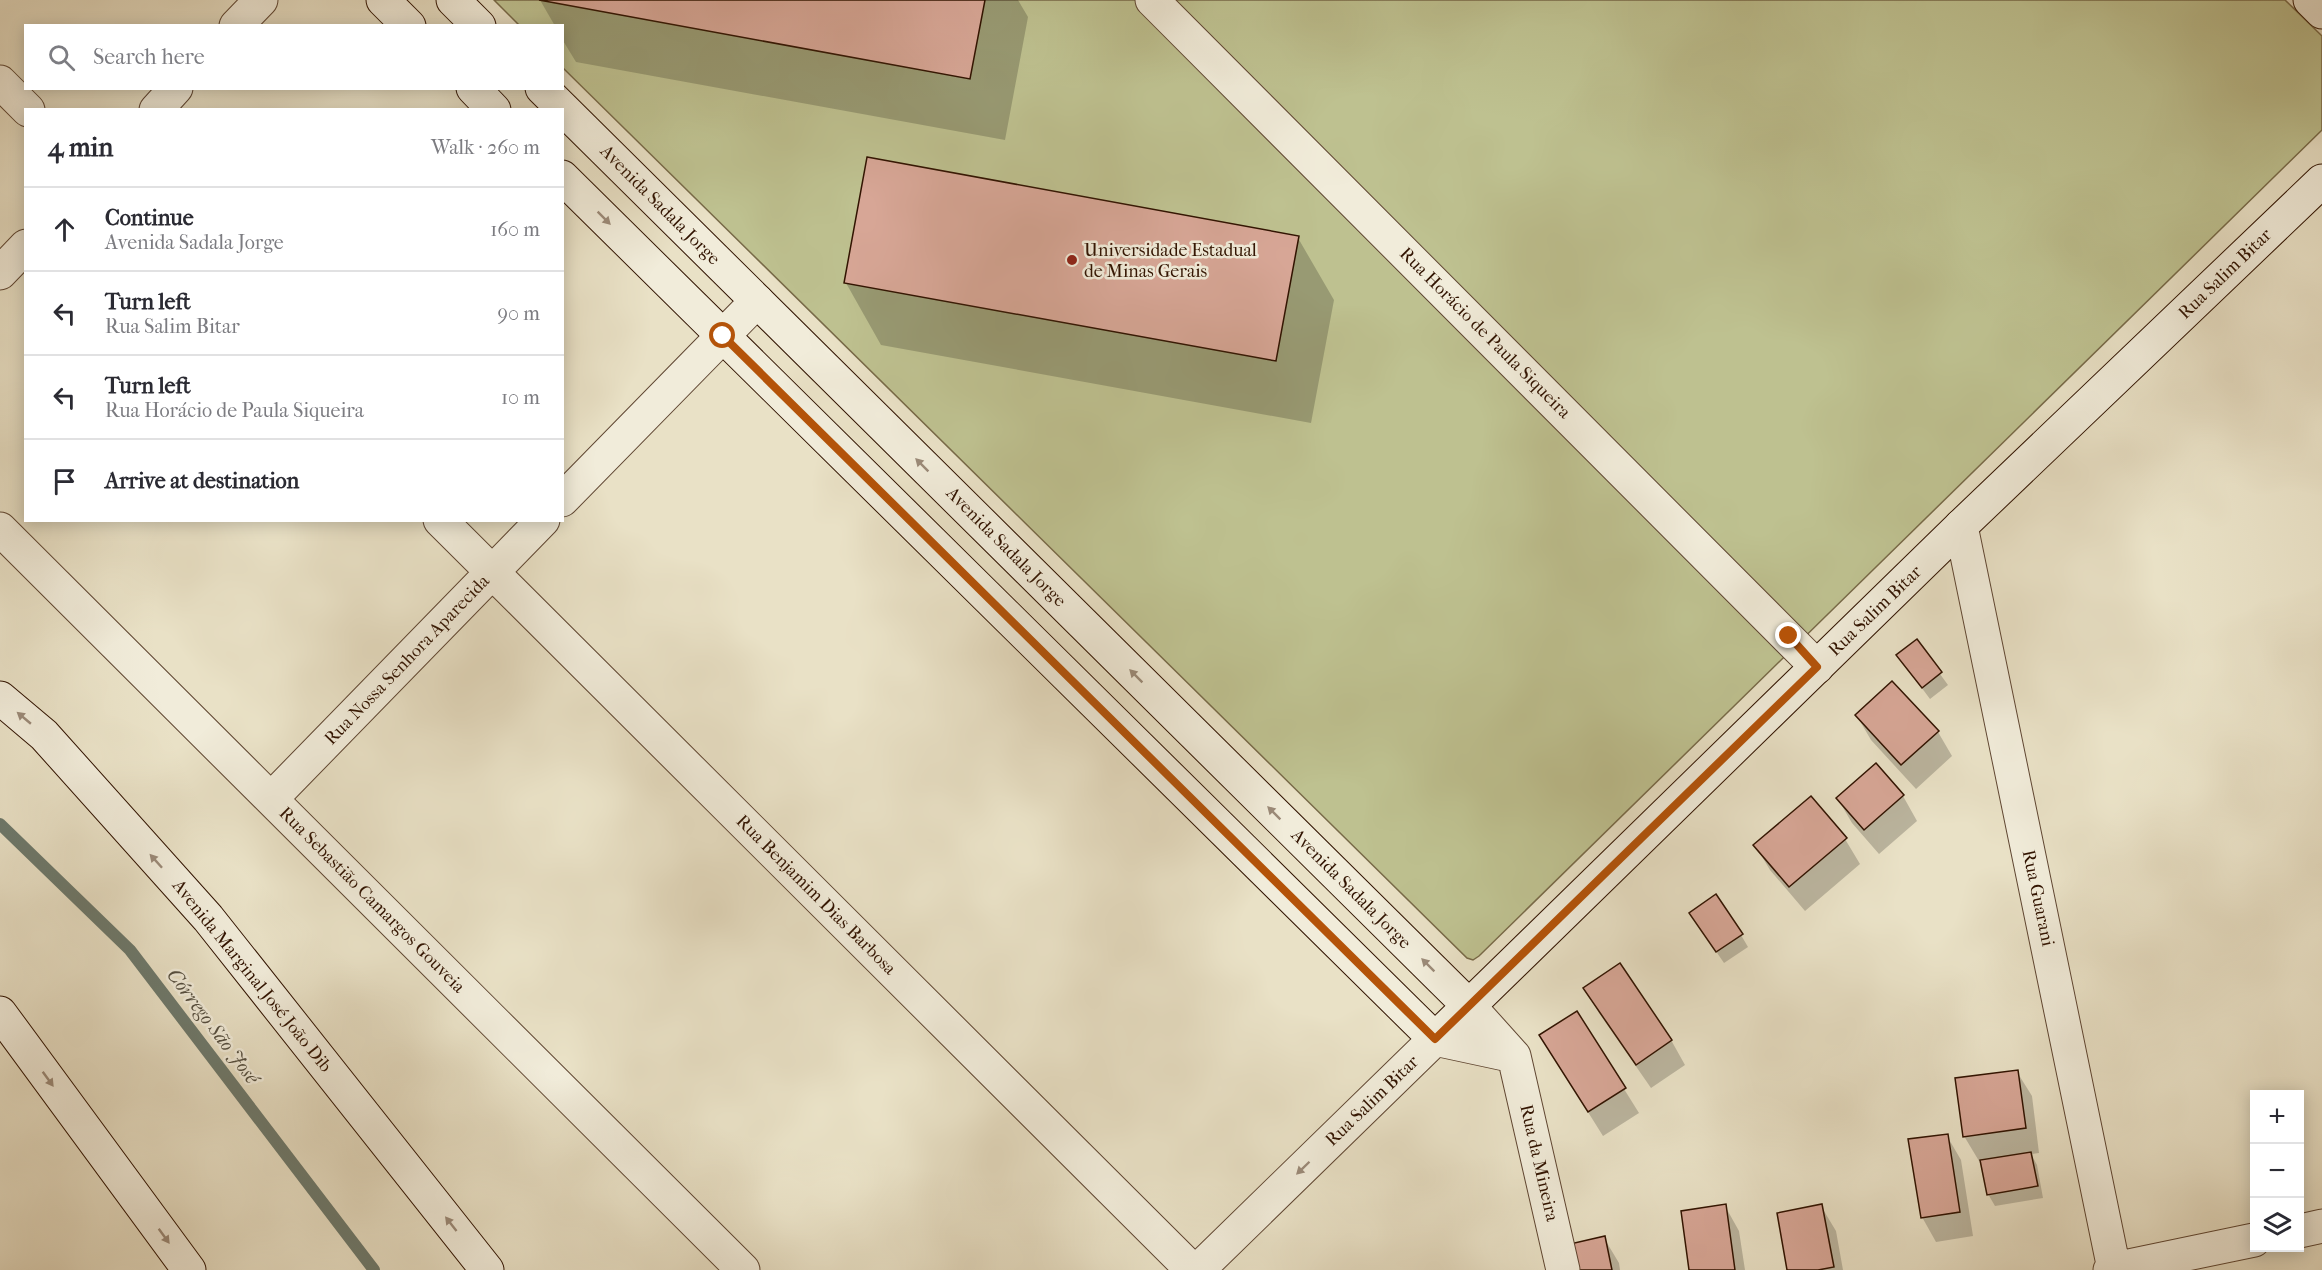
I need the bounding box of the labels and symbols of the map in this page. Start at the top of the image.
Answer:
street label: Avenida Sadala Jorge [595,140,724,269]
one-way arrow [597,211,612,225]
street label: Rua Salim Bitar [2174,224,2276,324]
place label: Universidade Estadual de Minas Gerais [1084,240,1257,282]
street label: Rua Horácio de Paula Siqueira [1395,243,1575,423]
marker: Universidade Estadual de Minas Gerais [1065,253,1079,267]
route start [709,322,735,348]
one-way arrow [916,458,930,472]
street label: Avenida Sadala Jorge [941,482,1070,611]
street label: Rua Salim Bitar [1824,561,1926,661]
street label: Rua Nossa Senhora Aparecida [320,570,494,749]
route end [1775,622,1801,648]
one-way arrow [1129,669,1143,683]
one-way arrow [17,712,32,725]
street label: Rua Sebastião Camargos Gouveia [275,803,470,998]
one-way arrow [1268,806,1282,820]
street label: Rua Benjamim Dias Barbosa [732,811,901,980]
street label: Avenida Sadala Jorge [1286,824,1415,953]
street label: Rua Guarani [2018,848,2059,949]
one-way arrow [150,854,164,868]
street label: Avenida Marginal José João Dib [167,875,336,1077]
one-way arrow [1421,958,1435,972]
water label: Córrego São José [162,964,266,1090]
street label: Rua Salim Bitar [1321,1051,1423,1151]
one-way arrow [42,1072,54,1087]
street label: Rua da Mineira [1515,1102,1563,1224]
one-way arrow [1297,1160,1311,1174]
one-way arrow [444,1216,457,1232]
one-way arrow [158,1228,170,1244]

